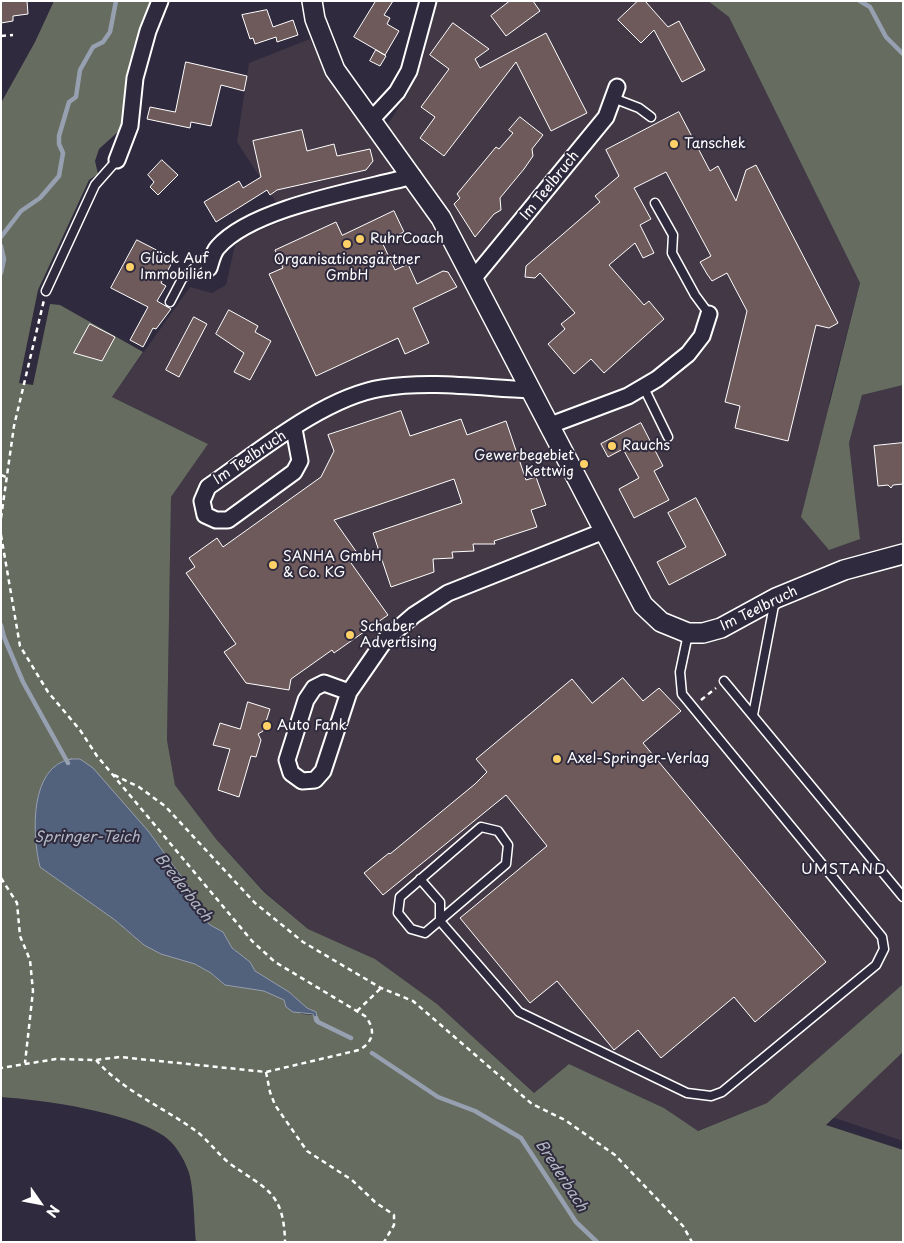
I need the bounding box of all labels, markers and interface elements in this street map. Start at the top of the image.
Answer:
place label: Tanschek [684,136,746,152]
marker: Tanschek [668,138,680,150]
street label: Im Teelbruch [517,148,583,224]
place label: RuhrCoach [370,231,444,247]
marker: RuhrCoach [354,233,366,245]
marker: Organisationsgärtner GmbH [341,238,353,250]
place label: Glück Auf Immobilien [140,251,212,284]
place label: Organisationsgärtner GmbH [274,252,420,284]
marker: Glück Auf Immobilien [124,261,136,273]
street label: Im Teelbruch [210,428,290,488]
place label: Rauchs [622,438,670,454]
marker: Rauchs [606,440,618,452]
place label: Gewerbegebiet Kettwig [474,448,574,481]
marker: Gewerbegebiet Kettwig [578,458,590,470]
place label: SANHA GmbH & Co. KG [283,549,382,582]
marker: SANHA GmbH & Co. KG [267,559,279,571]
street label: Im Teelbruch [718,583,800,635]
place label: Schaber Advertising [360,619,437,652]
marker: Schaber Advertising [344,629,356,641]
place label: Auto Fank [277,718,347,734]
marker: Auto Fank [261,720,273,732]
place label: Axel-Springer-Verlag [567,751,709,767]
marker: Axel-Springer-Verlag [551,753,563,765]
water label: Springer-Teich [35,829,139,847]
water label: Brederbach [151,850,215,926]
district label: UMSTAND [800,861,888,879]
water label: Brederbach [531,1137,591,1215]
north arrow [15,1178,65,1228]
text: N [41,1201,65,1222]

